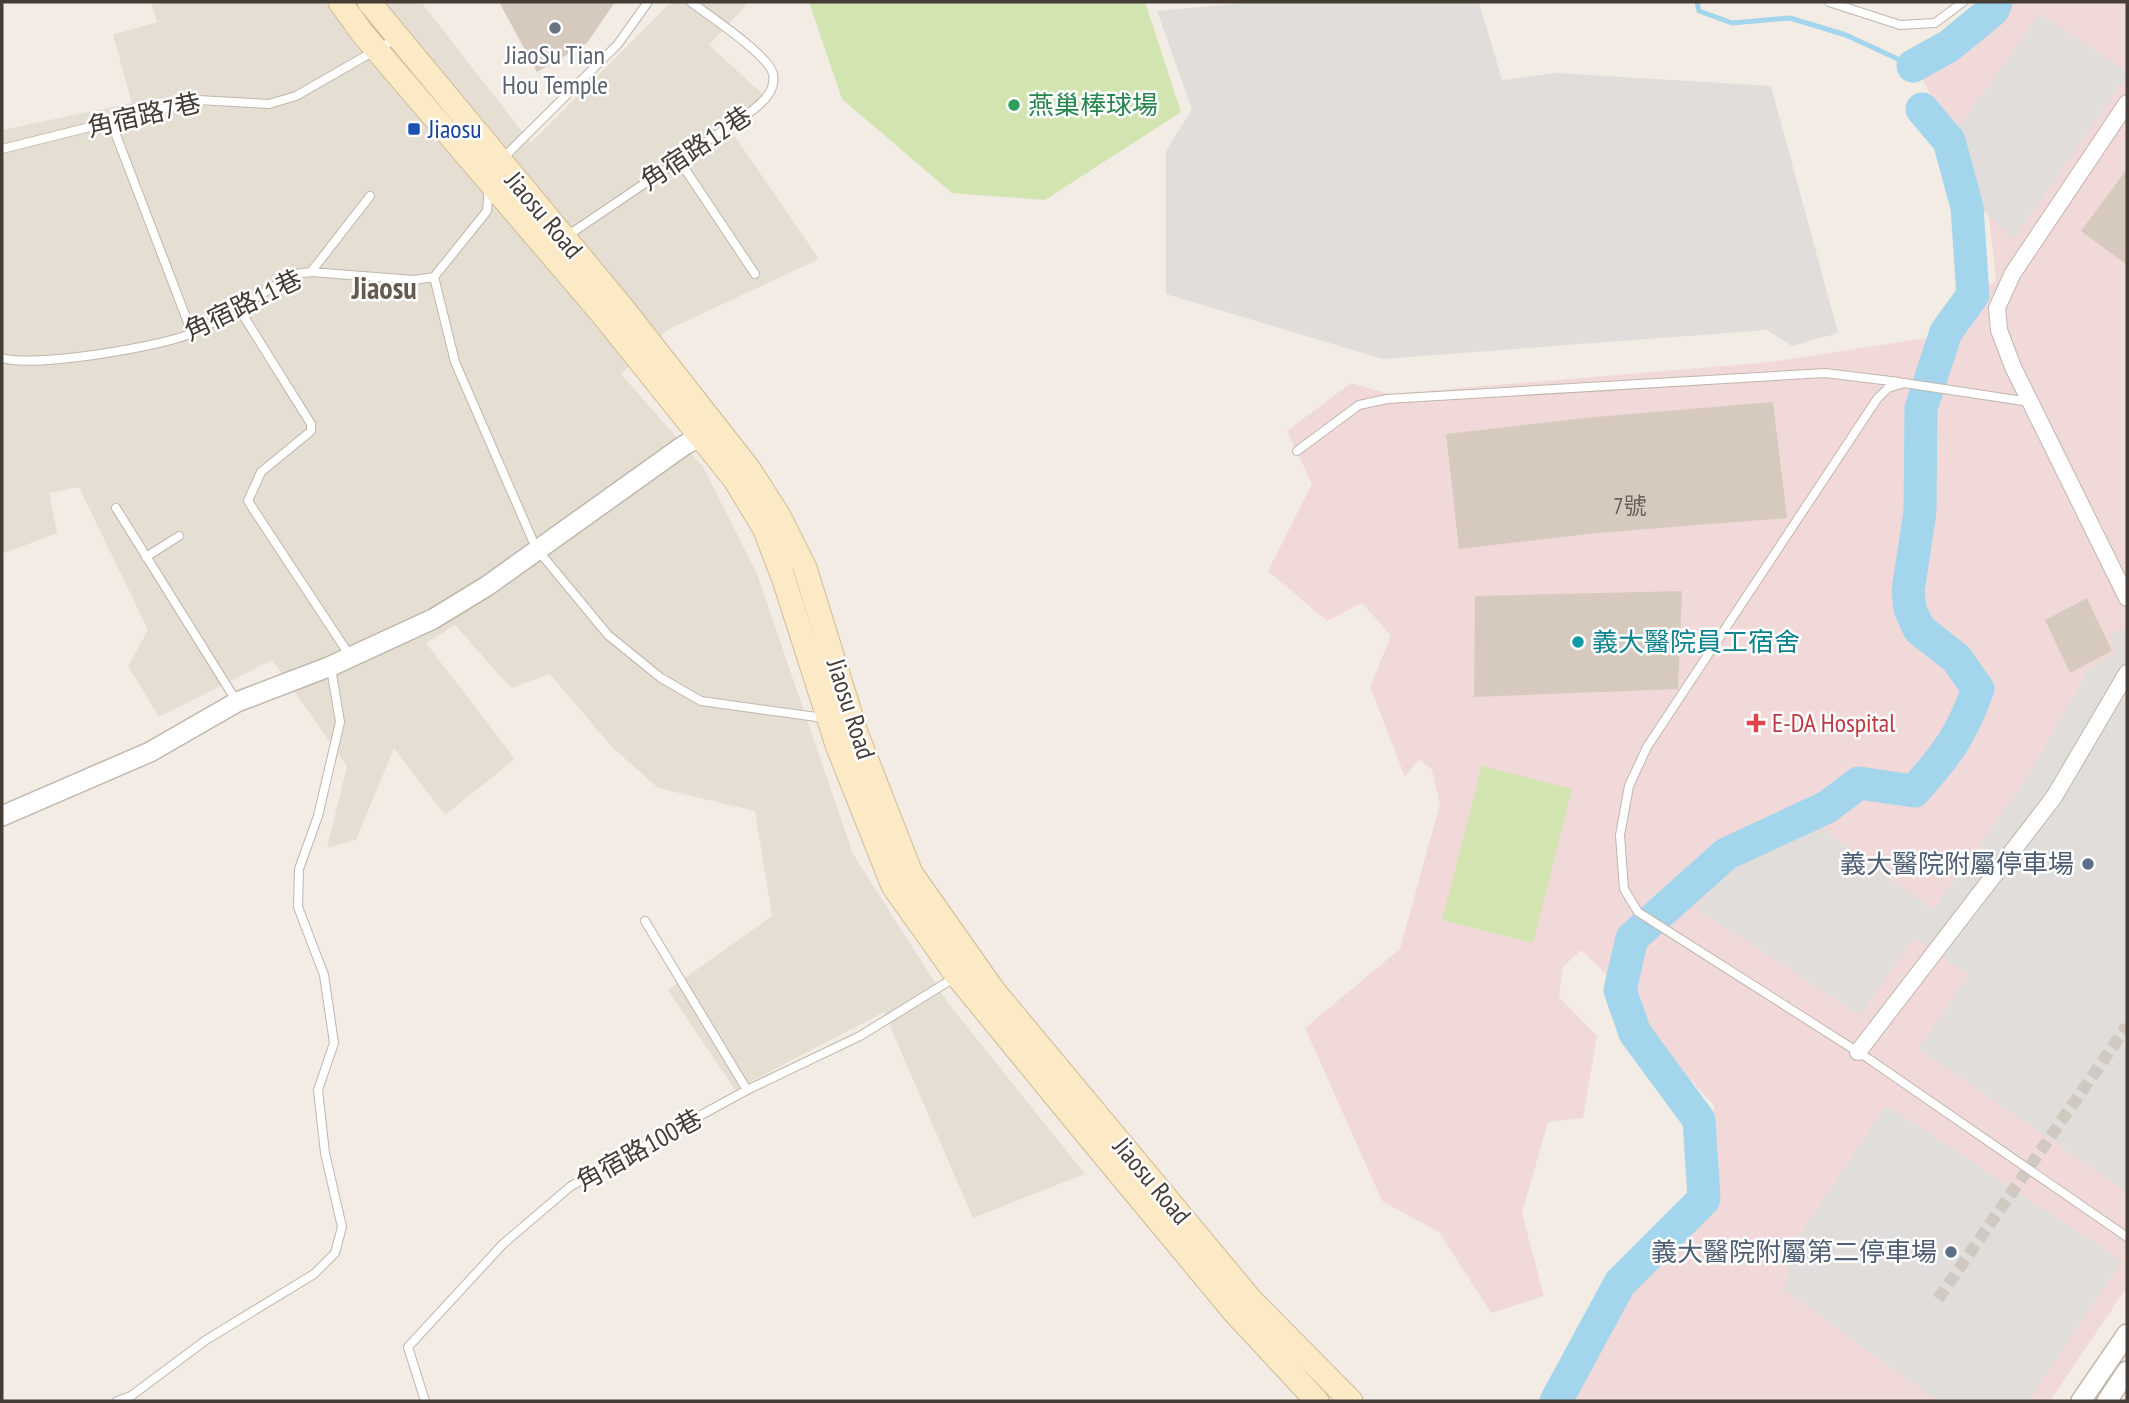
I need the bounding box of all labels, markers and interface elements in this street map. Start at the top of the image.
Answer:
marker: JiaoSu Tian Hou Temple [547,20,563,36]
place label: JiaoSu Tian Hou Temple [502,38,608,101]
street label: 角宿路7巷 [84,85,204,144]
place label: 燕巢棒球場 [1028,88,1158,121]
marker: 燕巢棒球場 [1006,97,1022,113]
street label: 角宿路12巷 [634,98,758,197]
place label: Jiaosu [427,112,482,145]
marker: Jiaosu [406,121,422,137]
street label: Jiaosu Road [498,164,590,265]
street label: 角宿路11巷 [178,262,307,347]
district label: Jiaosu [350,268,417,307]
house number: 7號 [1613,491,1647,520]
place label: 義大醫院員工宿舍 [1592,625,1800,658]
marker: 義大醫院員工宿舍 [1570,634,1586,650]
street label: Jiaosu Road [819,654,883,763]
place label: E-DA Hospital [1772,706,1895,739]
marker: E-DA Hospital [1746,713,1766,733]
place label: 義大醫院附屬停車場 [1840,847,2074,880]
marker: 義大醫院附屬停車場 [2080,856,2096,872]
street label: 角宿路100巷 [570,1101,708,1198]
street label: Jiaosu Road [1106,1130,1198,1231]
place label: 義大醫院附屬第二停車場 [1651,1235,1937,1268]
marker: 義大醫院附屬第二停車場 [1943,1244,1959,1260]

